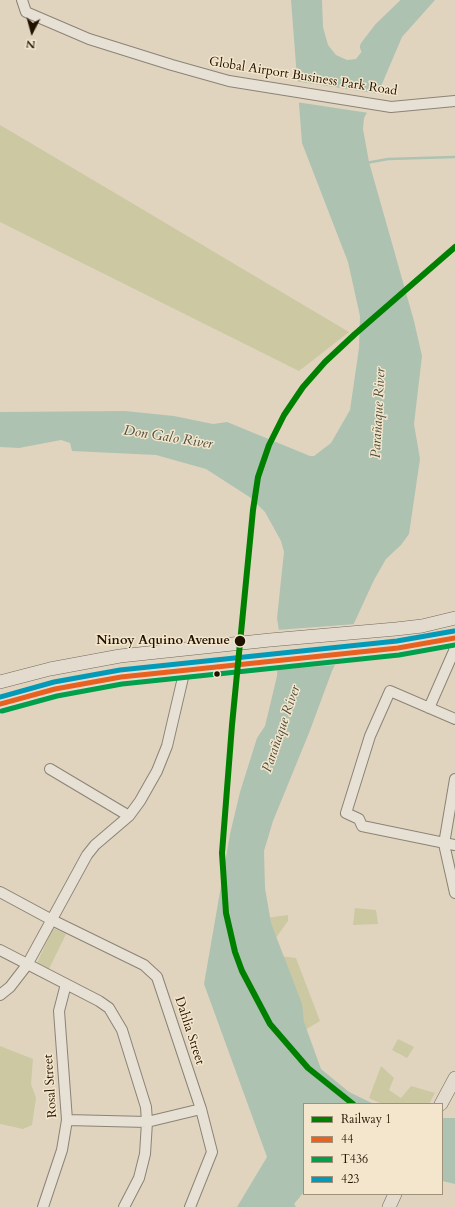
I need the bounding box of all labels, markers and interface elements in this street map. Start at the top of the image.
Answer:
north arrow [12,12,52,52]
text: N [25,36,36,52]
street label: Global Airport Business Park Road [208,54,398,100]
water label: Parañaque River [368,367,390,459]
water label: Don Galo River [122,423,214,453]
place label: Ninoy Aquino Avenue [96,633,230,649]
marker: Ninoy Aquino Avenue [233,634,247,648]
unlabelled marker [212,669,222,679]
water label: Parañaque River [259,683,305,775]
street label: Dahlia Street [171,995,207,1067]
street label: Rosal Street [41,1053,61,1119]
legend [303,1103,443,1195]
text: Railway 1 [341,1111,391,1127]
text: 44 [341,1131,353,1147]
text: T436 [341,1151,368,1167]
text: 423 [341,1171,359,1187]

